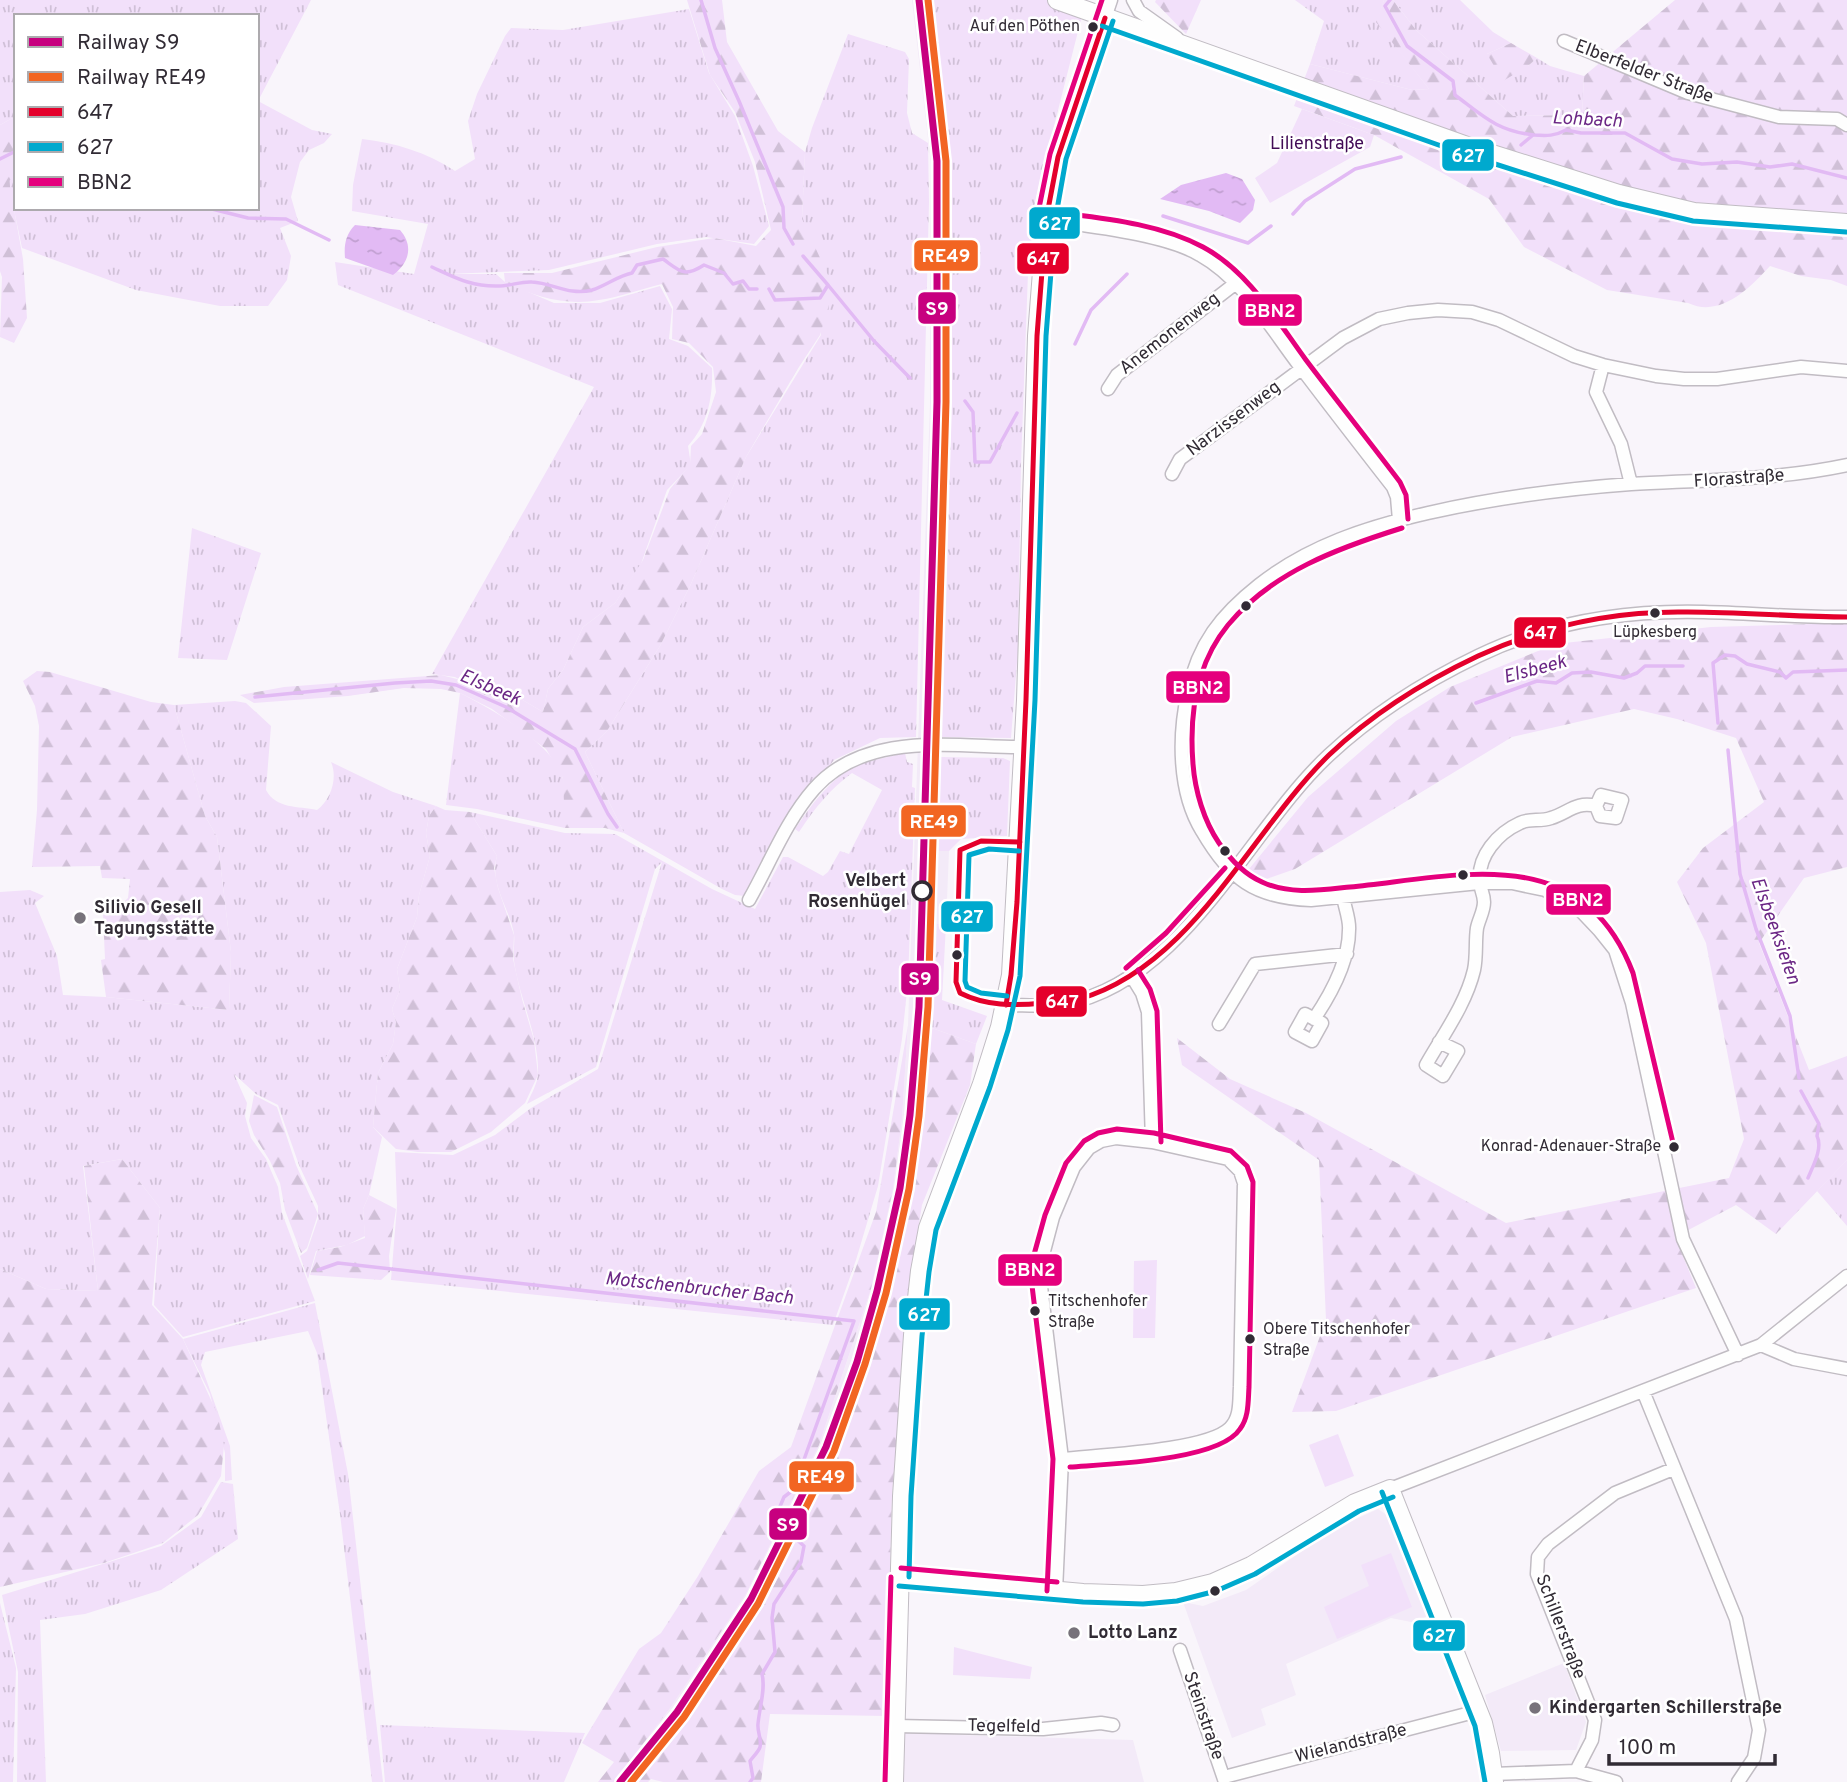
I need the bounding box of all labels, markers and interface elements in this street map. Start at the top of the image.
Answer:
legend [14,14,259,210]
place label: Auf den Pöthen [969,17,1080,37]
marker: Auf den Pöthen [1086,20,1100,34]
text: Railway S9 [77,30,180,57]
street label: Elberfelder Straße [1571,35,1717,109]
text: Railway RE49 [77,65,206,92]
text: 647 [77,100,113,127]
water label: Lohbach [1551,106,1623,134]
park label: Lilienstraße [1270,133,1364,156]
text: 627 [77,135,113,162]
line badge: 627 [1441,138,1495,172]
text: 627 [1451,145,1485,169]
text: BBN2 [77,170,132,197]
line badge: 627 [1028,206,1081,240]
text: 627 [1038,213,1072,237]
line badge: RE49 [913,239,979,272]
line badge: 647 [1016,242,1070,275]
text: RE49 [922,245,970,269]
text: 647 [1026,248,1060,272]
street label: Anemonenweg [1115,288,1225,380]
line badge: S9 [917,291,957,325]
line badge: BBN2 [1237,293,1303,327]
text: S9 [925,298,949,322]
text: BBN2 [1244,300,1296,324]
street label: Narzissenweg [1182,376,1286,462]
street label: Florastraße [1693,464,1785,494]
unlabelled marker [1239,599,1253,613]
marker: Lüpkesberg [1648,606,1662,620]
line badge: 647 [1513,616,1567,649]
text: 647 [1523,622,1557,646]
place label: Lüpkesberg [1613,623,1697,643]
water label: Elsbeek [1501,650,1569,690]
water label: Elsbeek [456,664,525,712]
line badge: BBN2 [1165,670,1231,704]
text: BBN2 [1172,677,1224,701]
line badge: RE49 [900,804,967,838]
text: RE49 [910,811,958,835]
unlabelled marker [1218,844,1232,858]
unlabelled marker [1456,868,1470,882]
place label: Velbert Rosenhügel [808,870,906,914]
water label: Elsbeeksiefen [1745,874,1806,988]
marker: Velbert Rosenhügel [912,881,932,901]
line badge: BBN2 [1545,883,1612,916]
text: BBN2 [1552,889,1604,913]
place label: Silivio Gesell Tagungsstätte [94,897,215,941]
line badge: 627 [940,900,994,933]
text: 627 [950,906,984,930]
marker: Silivio Gesell Tagungsstätte [72,910,88,926]
unlabelled marker [950,948,964,962]
line badge: S9 [900,962,940,996]
text: S9 [908,968,932,992]
line badge: 647 [1035,985,1088,1018]
text: 647 [1045,991,1079,1015]
place label: Konrad-Adenauer-Straße [1481,1137,1661,1157]
marker: Konrad-Adenauer-Straße [1667,1140,1681,1154]
line badge: BBN2 [997,1253,1063,1287]
text: BBN2 [1004,1259,1056,1283]
water label: Motschenbrucher Bach [604,1267,795,1311]
place label: Titschenhofer Straße [1048,1292,1148,1333]
line badge: 627 [898,1297,951,1331]
text: 627 [907,1304,941,1328]
marker: Titschenhofer Straße [1028,1304,1042,1318]
place label: Obere Titschenhofer Straße [1263,1320,1410,1361]
marker: Obere Titschenhofer Straße [1243,1332,1257,1346]
line badge: RE49 [788,1460,855,1493]
text: RE49 [797,1466,845,1490]
line badge: S9 [768,1507,808,1541]
text: S9 [776,1514,800,1538]
street label: Schillerstraße [1529,1571,1591,1683]
unlabelled marker [1208,1584,1222,1598]
line badge: 627 [1412,1619,1466,1652]
place label: Lotto Lanz [1088,1622,1178,1645]
marker: Lotto Lanz [1066,1625,1082,1641]
text: 627 [1422,1625,1456,1649]
street label: Steinstraße [1177,1669,1229,1763]
place label: Kindergarten Schillerstraße [1549,1697,1782,1720]
marker: Kindergarten Schillerstraße [1527,1700,1543,1716]
street label: Tegelfeld [967,1715,1041,1739]
street label: Wielandstraße [1293,1719,1409,1769]
scale bar [1609,1722,1775,1766]
text: 100 m [1619,1735,1676,1762]

